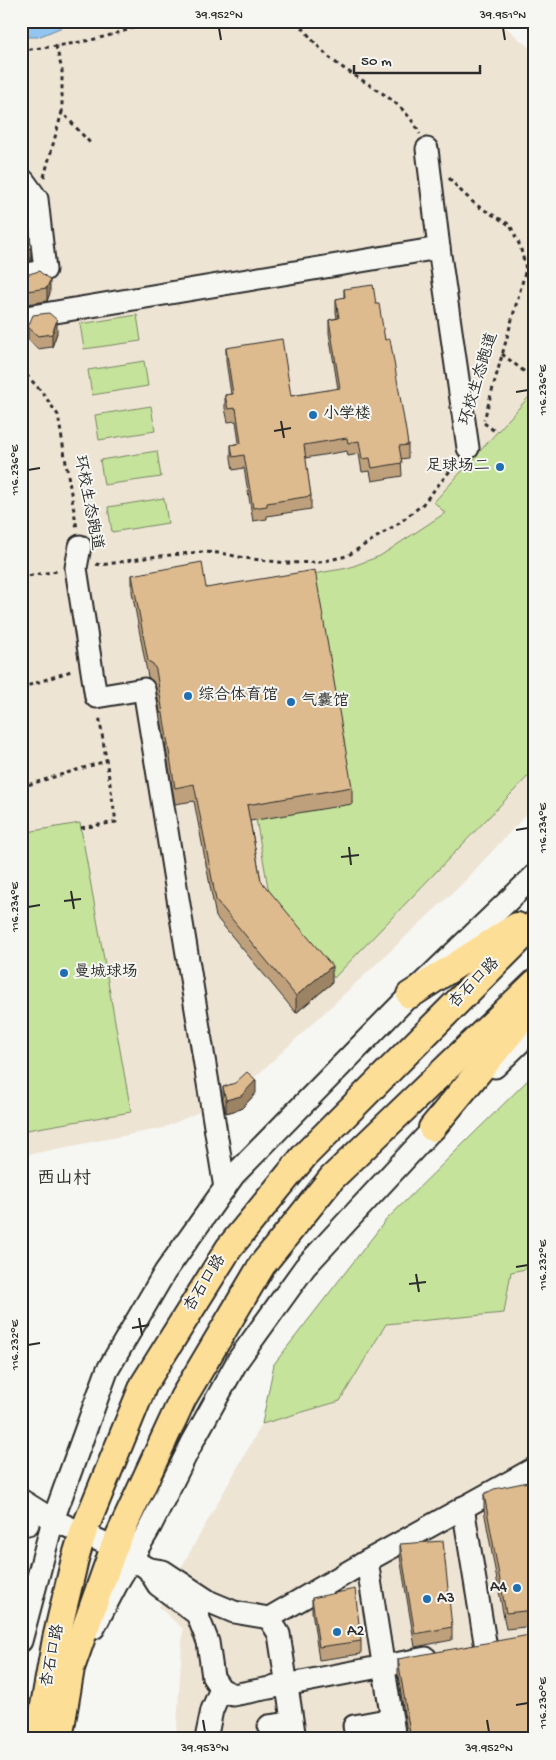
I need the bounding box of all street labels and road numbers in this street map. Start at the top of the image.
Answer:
street label: 环校生态跑道 [455,330,503,428]
street label: 环校生态跑道 [69,454,107,552]
street label: 杏石口路 [444,953,504,1013]
street label: 杏石口路 [179,1251,231,1316]
street label: 杏石口路 [37,1622,69,1689]

